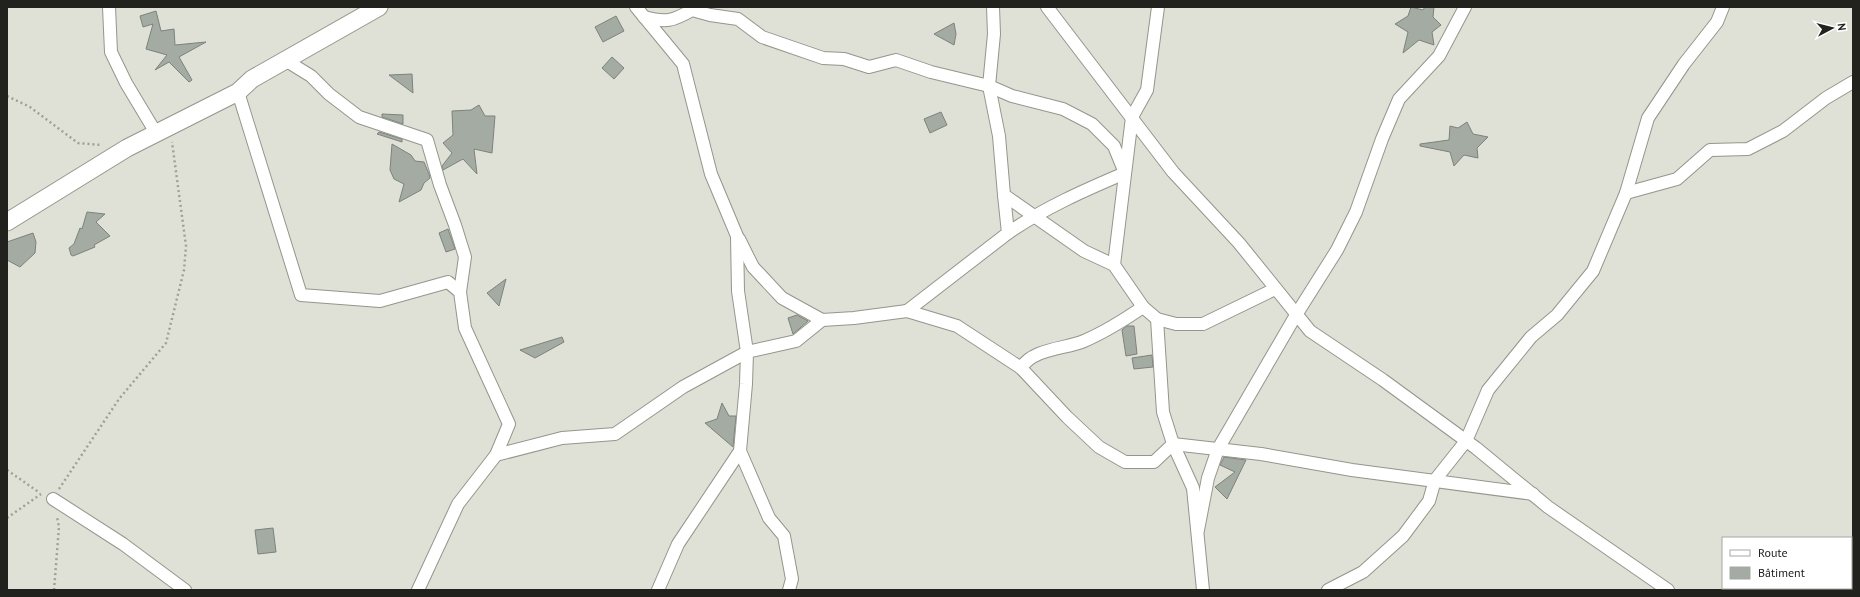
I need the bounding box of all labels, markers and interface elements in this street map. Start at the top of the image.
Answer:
north arrow [1812,8,1852,48]
text: N [1835,22,1849,31]
legend [1722,537,1852,589]
text: Route [1758,545,1788,560]
text: Bâtiment [1758,565,1805,580]

